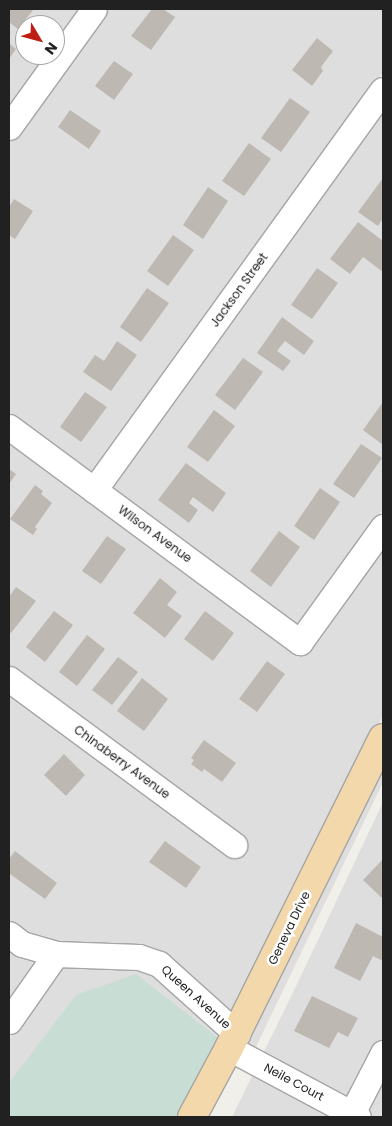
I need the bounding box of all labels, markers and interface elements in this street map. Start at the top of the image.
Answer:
north arrow [15,15,65,65]
text: N [40,38,62,59]
street label: Jackson Street [207,250,271,330]
street label: Wilson Avenue [115,502,195,566]
street label: Chinaberry Avenue [71,722,173,802]
street label: Geneva Drive [265,889,313,967]
street label: Queen Avenue [158,962,234,1032]
street label: Neile Court [262,1060,326,1104]

